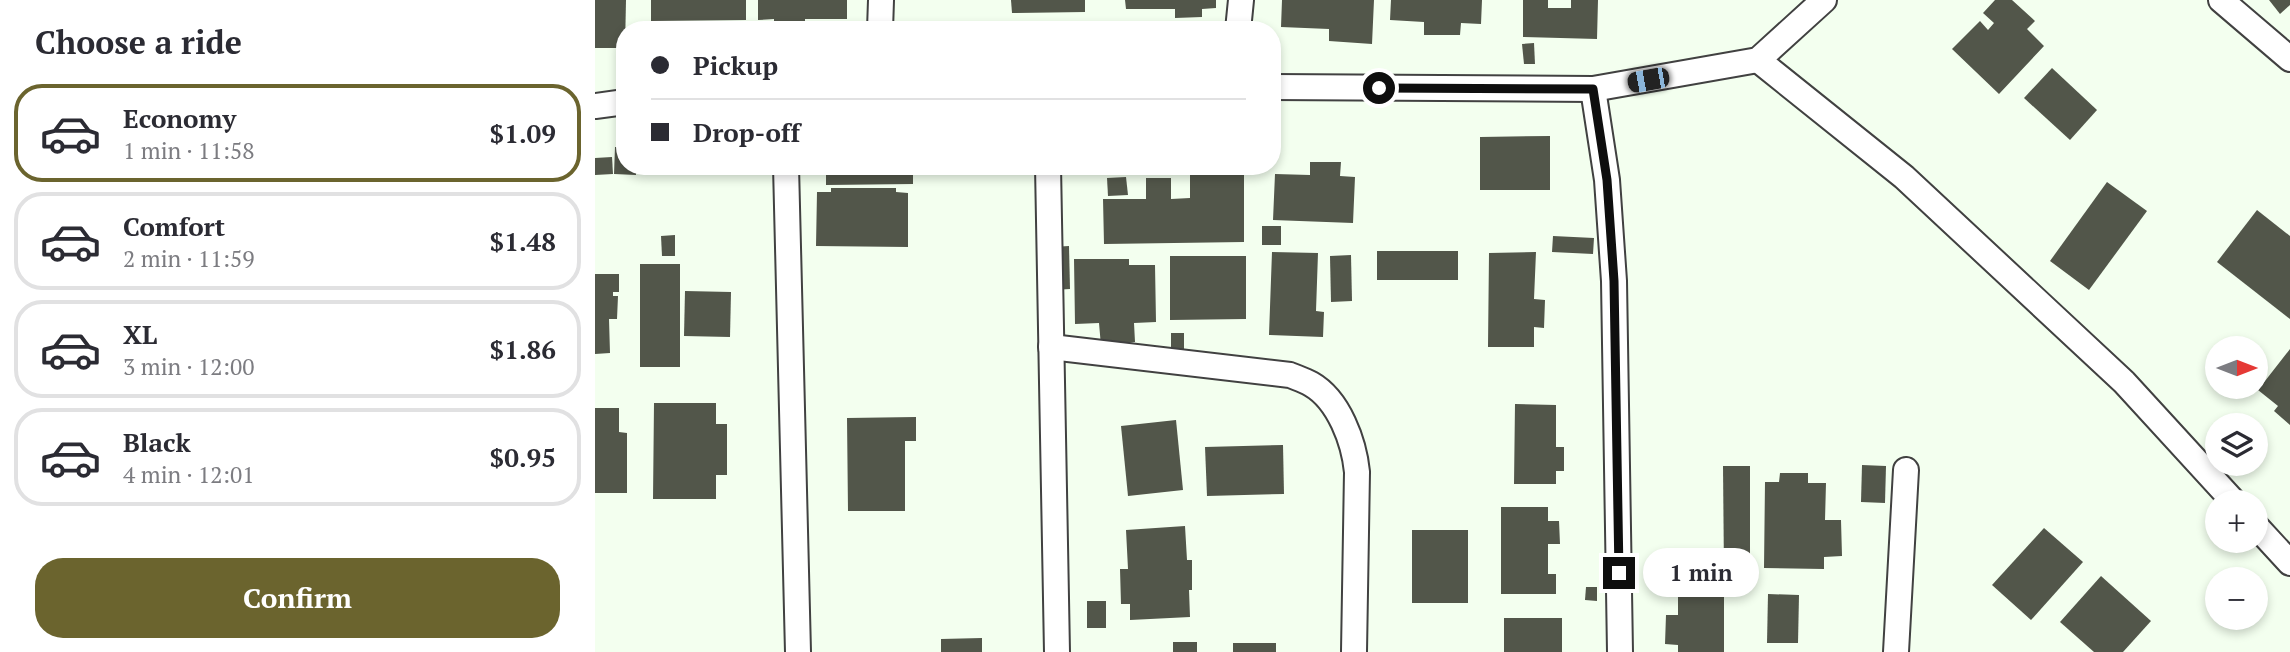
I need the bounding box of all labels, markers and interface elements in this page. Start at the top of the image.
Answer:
text: Choose a ride [35,21,242,63]
text: Pickup [693,48,778,82]
car [1626,66,1671,94]
route start [1363,72,1395,104]
text: Economy [123,101,236,135]
icon: car [39,102,102,165]
text: Drop-off [693,115,800,149]
text: $1.09 [490,116,556,150]
text: 1 min · 11:58 [123,135,255,166]
text: Comfort [123,209,225,243]
icon: car [39,210,102,273]
text: $1.48 [490,224,556,258]
text: 2 min · 11:59 [123,243,255,274]
text: XL [123,317,157,351]
icon: car [39,318,102,381]
text: $1.86 [490,332,556,366]
north arrow [2205,336,2268,399]
map controls [2205,336,2268,630]
text: 3 min · 12:00 [123,351,255,382]
button: layers [2205,413,2268,476]
text: Black [123,425,191,459]
icon: car [39,426,102,489]
text: $0.95 [490,440,556,474]
text: 4 min · 12:01 [123,459,255,490]
button: + [2205,490,2268,553]
callout: 1 min [1643,548,1759,598]
route end [1603,557,1635,589]
text: 1 min [1670,557,1732,588]
button: Confirm [35,558,560,638]
button: − [2205,567,2268,630]

